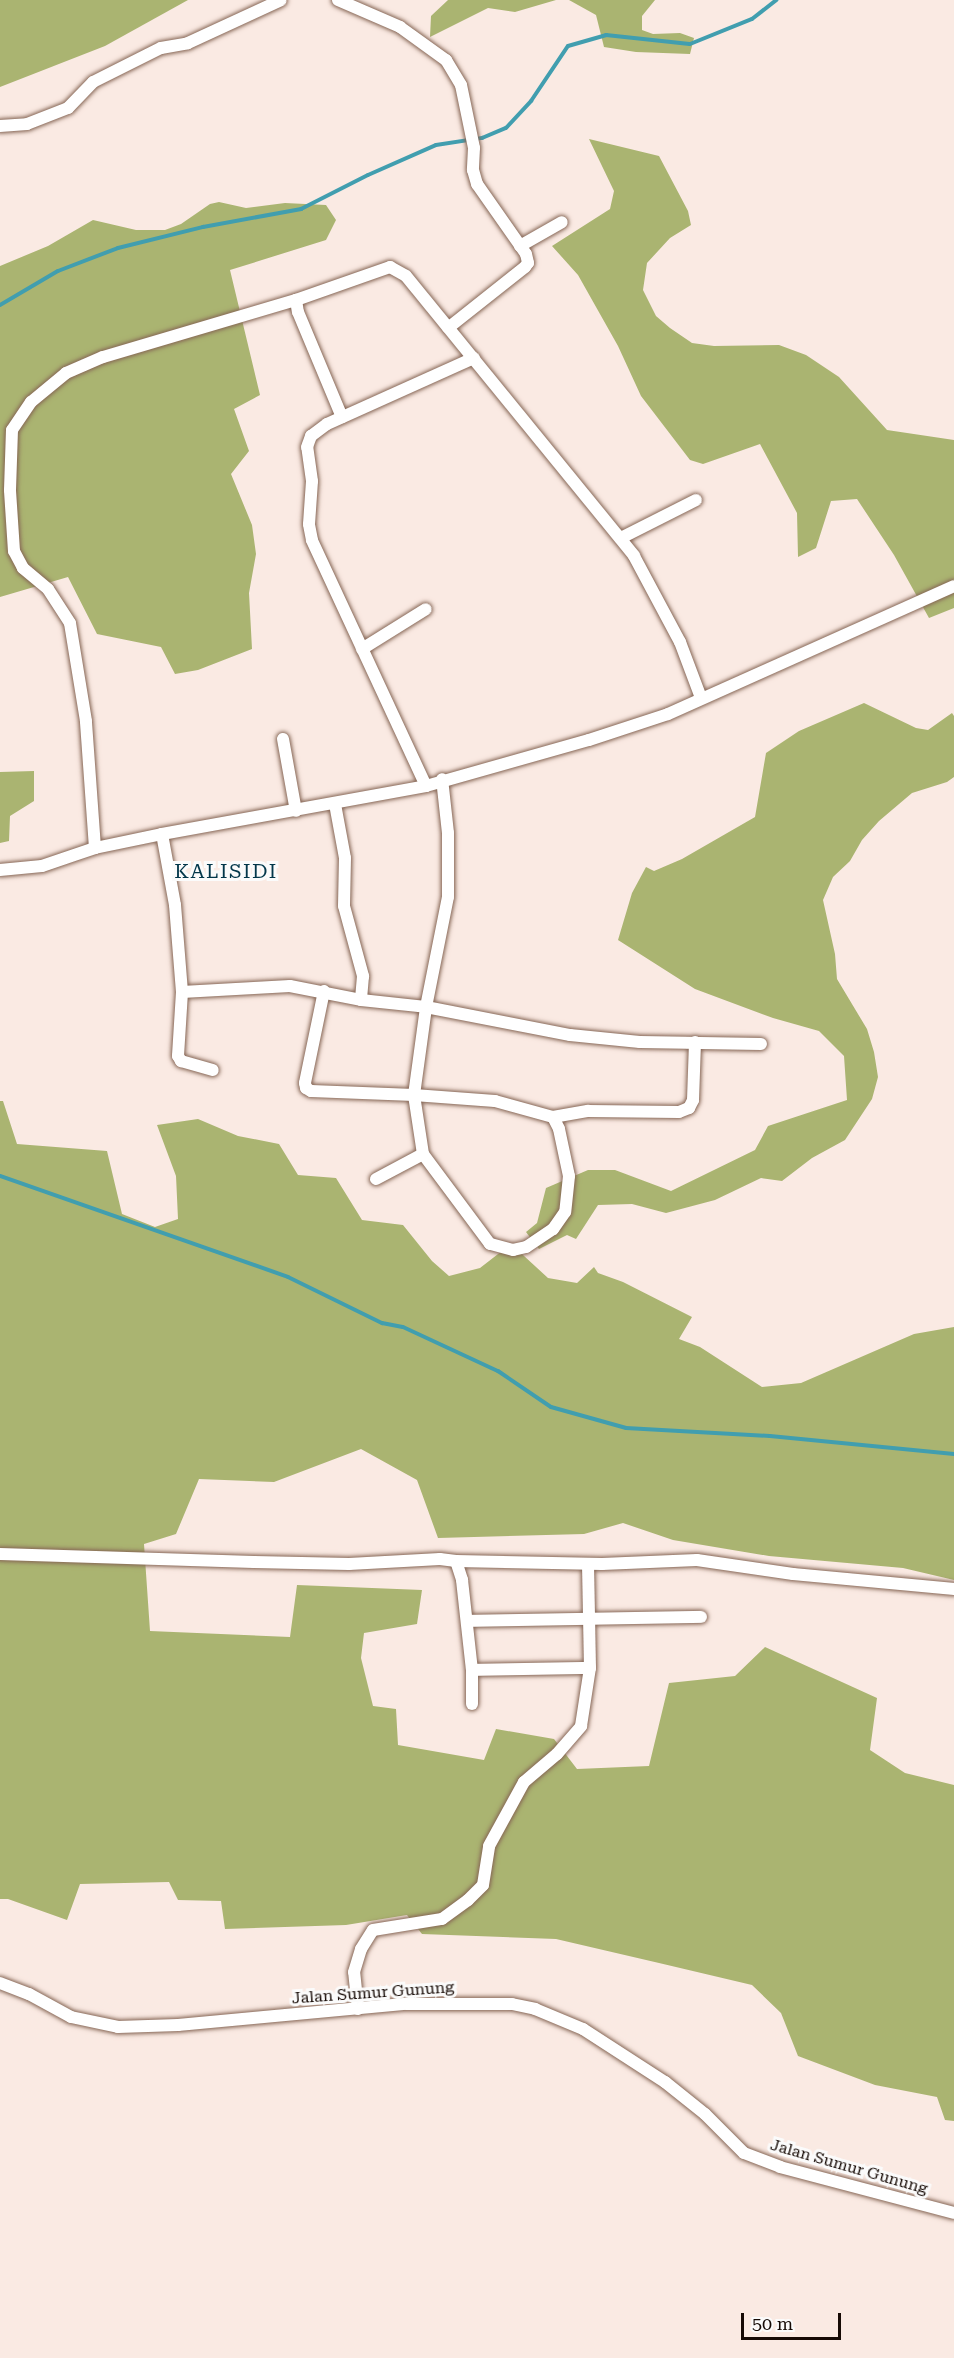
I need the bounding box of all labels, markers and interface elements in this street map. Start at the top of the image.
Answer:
district label: KALISIDI [174,859,278,883]
street label: Jalan Sumur Gunung [291,1978,455,2008]
street label: Jalan Sumur Gunung [768,2135,930,2199]
scale bar [744,2301,844,2339]
text: 50 m [752,2313,793,2334]

